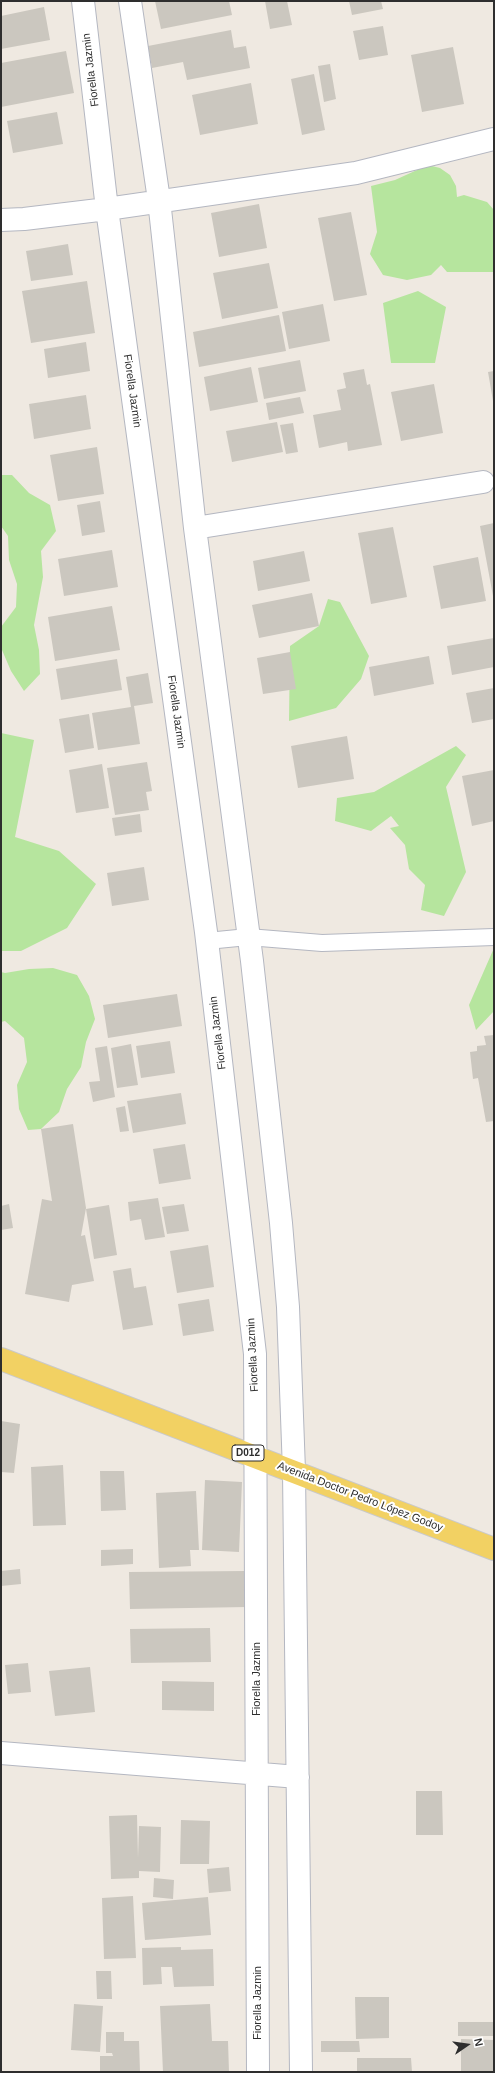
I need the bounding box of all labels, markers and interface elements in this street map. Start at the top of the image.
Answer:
street label: Fiorella Jazmin [80,32,102,108]
street label: Fiorella Jazmin [120,353,144,429]
street label: Fiorella Jazmin [164,674,188,750]
street label: Fiorella Jazmin [207,995,229,1071]
street label: Fiorella Jazmin [244,1318,262,1392]
road number: D012 [232,1445,264,1461]
street label: Avenida Doctor Pedro López Godoy [276,1459,444,1535]
street label: Fiorella Jazmin [250,1642,264,1716]
street label: Fiorella Jazmin [251,1966,265,2040]
north arrow [447,2025,487,2065]
text: N [472,2037,485,2048]

